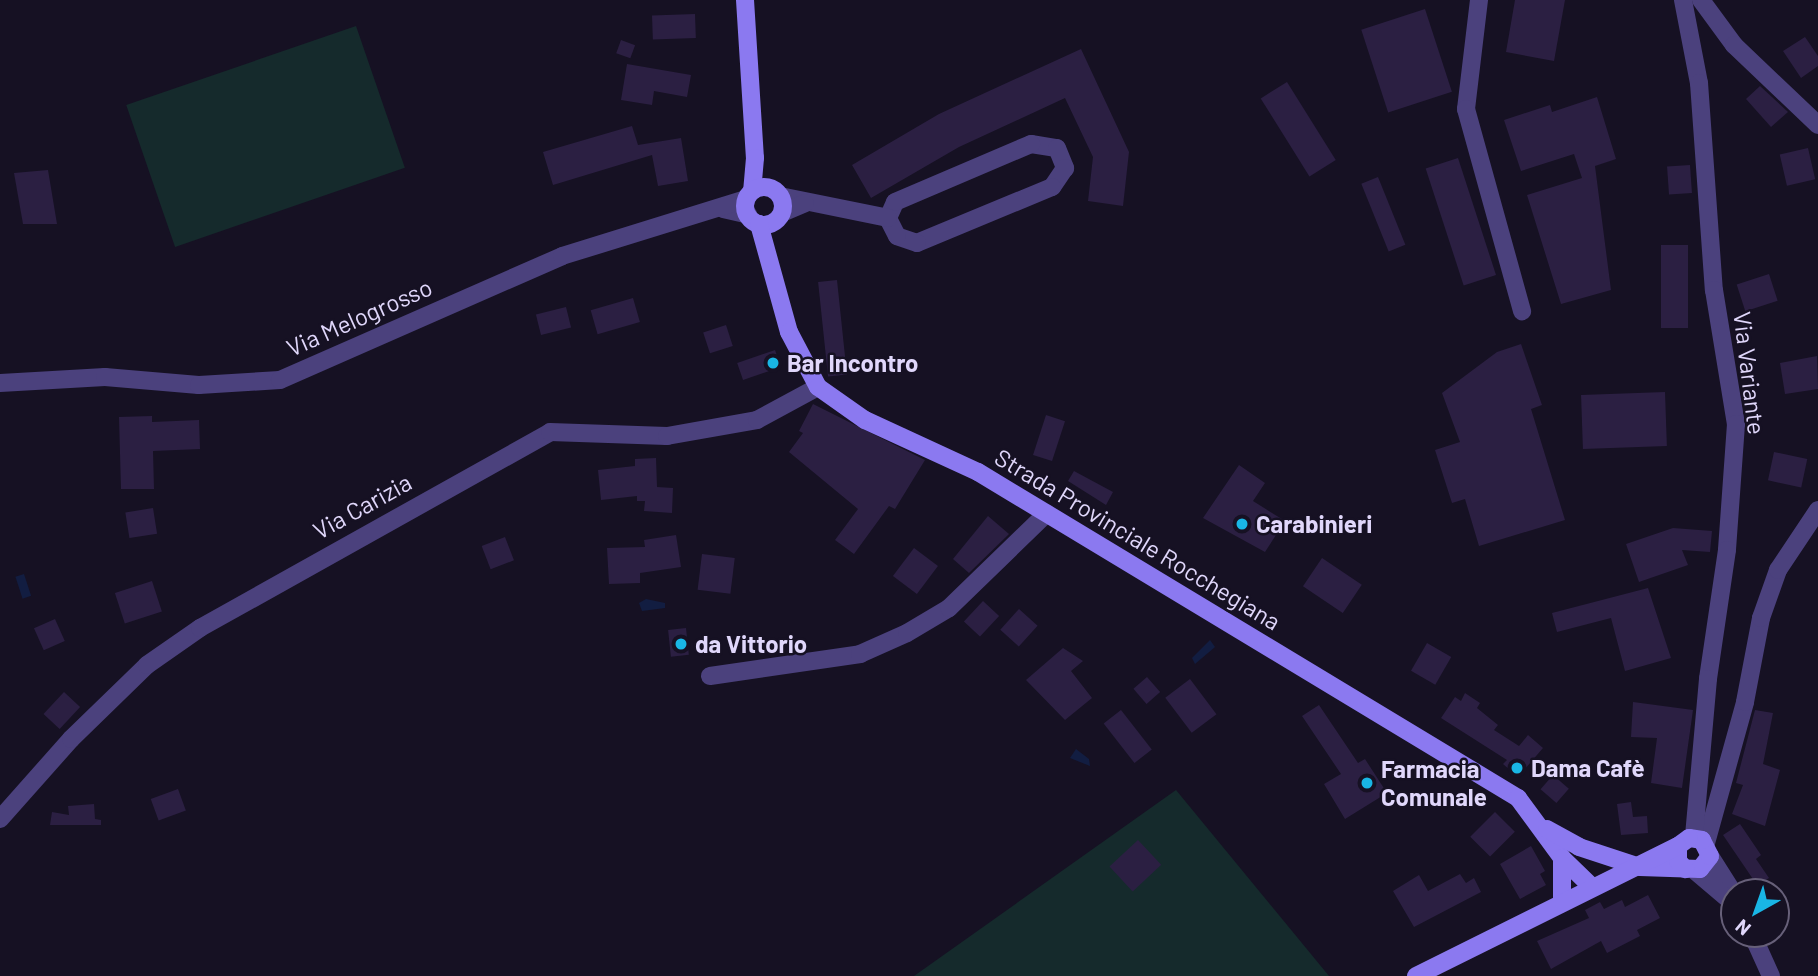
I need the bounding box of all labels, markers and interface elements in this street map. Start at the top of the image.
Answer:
street label: Via Melogrosso [282,272,436,362]
street label: Via Variante [1728,310,1772,436]
place label: Bar Incontro [787,349,918,377]
marker: Bar Incontro [765,355,781,371]
street label: Strada Provinciale Rocchegiana [990,442,1286,636]
street label: Via Carizia [308,467,416,545]
place label: Carabinieri [1256,510,1372,538]
marker: Carabinieri [1234,516,1250,532]
place label: da Vittorio [695,630,807,658]
marker: da Vittorio [673,636,689,652]
place label: Dama Cafè [1531,754,1644,782]
place label: Farmacia Comunale [1381,755,1487,811]
marker: Dama Cafè [1509,760,1525,776]
marker: Farmacia Comunale [1359,775,1375,791]
north arrow [1720,878,1790,948]
text: N [1730,915,1755,941]

